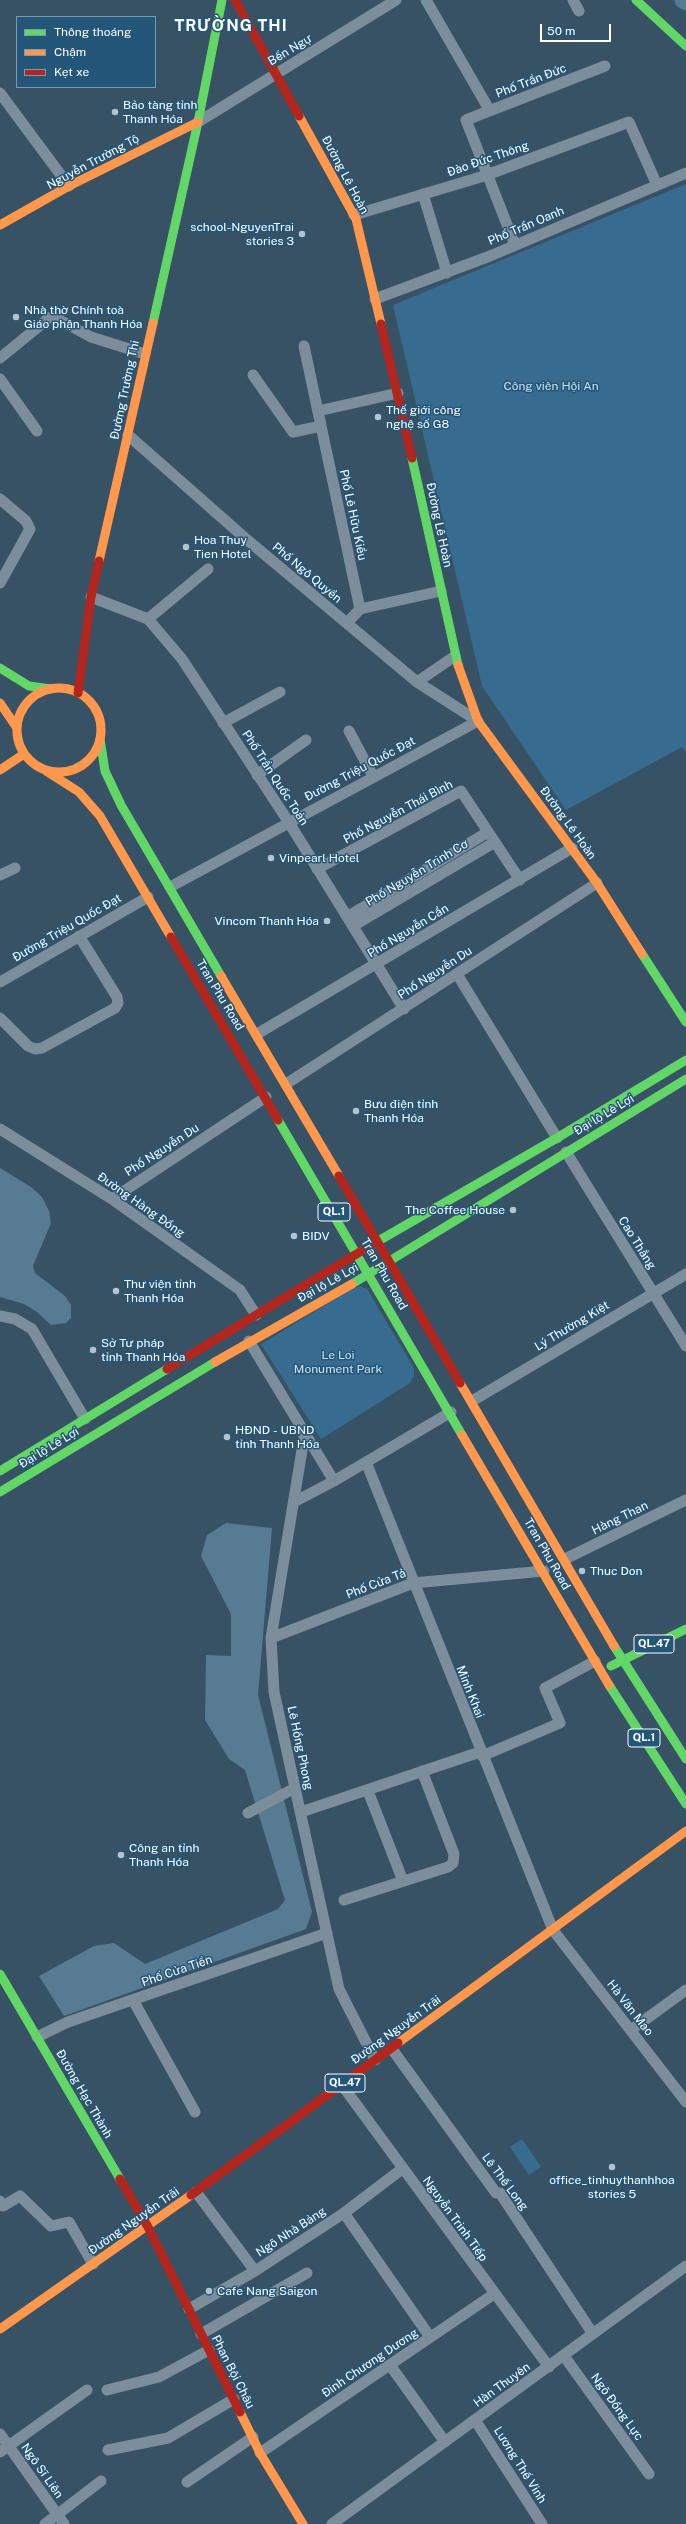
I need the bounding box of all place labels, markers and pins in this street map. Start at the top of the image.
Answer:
place label: Bảo tàng tỉnh Thanh Hóa [123,98,197,126]
marker: Bảo tàng tỉnh Thanh Hóa [110,107,120,117]
place label: school-NguyenTrai stories 3 [190,220,294,248]
marker: school-NguyenTrai stories 3 [297,229,307,239]
place label: Nhà thờ Chính toà Giáo phận Thanh Hóa [24,303,142,331]
marker: Nhà thờ Chính toà Giáo phận Thanh Hóa [11,312,21,322]
place label: Thế giới công nghệ số G8 [386,403,461,431]
marker: Thế giới công nghệ số G8 [373,412,383,422]
place label: Hoa Thuy Tien Hotel [194,533,251,561]
marker: Hoa Thuy Tien Hotel [181,542,191,552]
place label: Vinpearl Hotel [279,851,359,865]
marker: Vinpearl Hotel [266,853,276,863]
place label: Vincom Thanh Hóa [215,914,319,928]
marker: Vincom Thanh Hóa [322,916,332,926]
place label: Bưu điện tỉnh Thanh Hóa [364,1097,438,1125]
marker: Bưu điện tỉnh Thanh Hóa [351,1106,361,1116]
place label: The Coffee House [405,1203,505,1217]
marker: The Coffee House [508,1205,518,1215]
place label: BIDV [302,1229,330,1243]
marker: BIDV [289,1231,299,1241]
place label: Thư viện tỉnh Thanh Hóa [124,1277,196,1305]
marker: Thư viện tỉnh Thanh Hóa [111,1286,121,1296]
place label: Sở Tư pháp tỉnh Thanh Hóa [101,1336,185,1364]
marker: Sở Tư pháp tỉnh Thanh Hóa [88,1345,98,1355]
place label: HĐND - UBND tỉnh Thanh Hóa [235,1423,319,1451]
marker: HĐND - UBND tỉnh Thanh Hóa [222,1432,232,1442]
place label: Thuc Don [590,1564,642,1578]
marker: Thuc Don [577,1566,587,1576]
place label: Công an tỉnh Thanh Hóa [129,1841,199,1869]
marker: Công an tỉnh Thanh Hóa [116,1850,126,1860]
marker: office_tinhuythanhhoa stories 5 [607,2162,617,2172]
place label: office_tinhuythanhhoa stories 5 [549,2173,675,2201]
place label: Cafe Nang Saigon [217,2284,318,2298]
marker: Cafe Nang Saigon [204,2286,214,2296]

